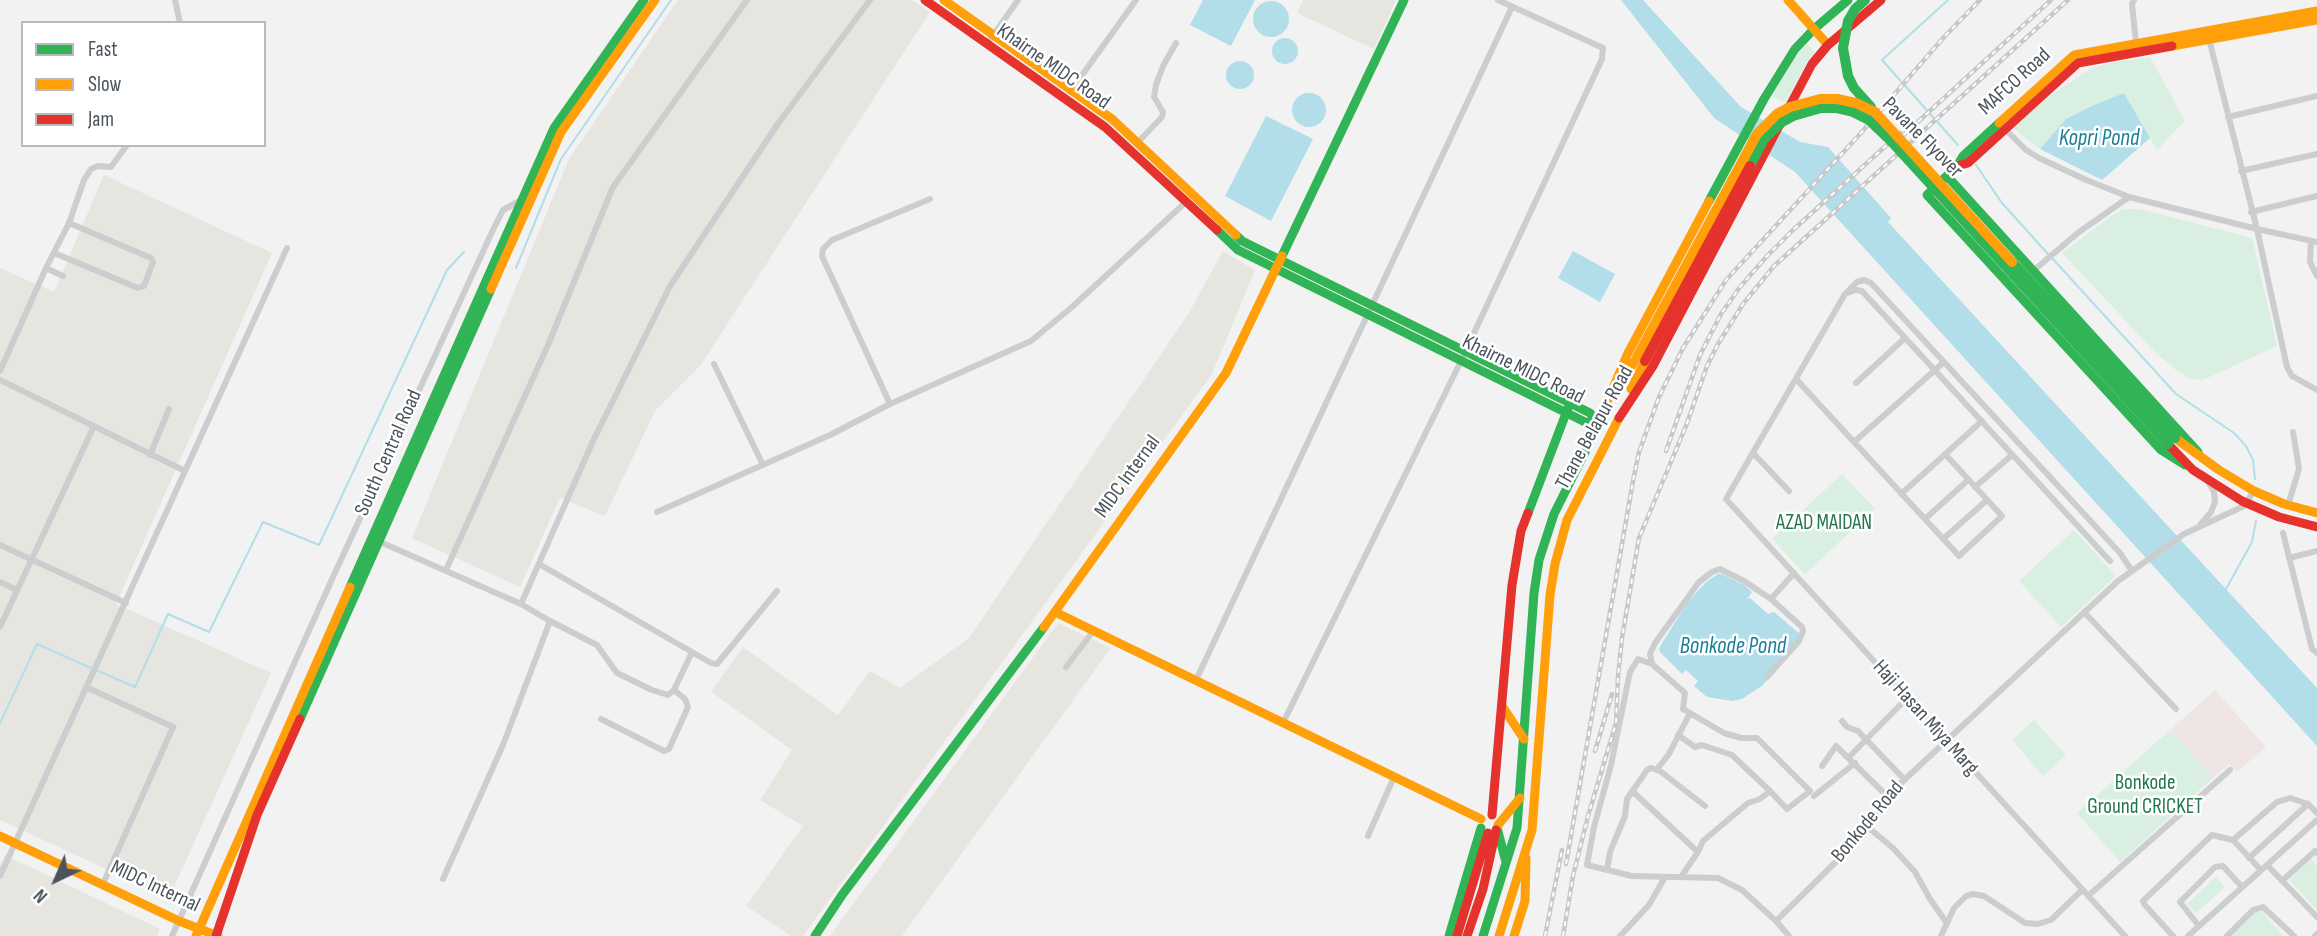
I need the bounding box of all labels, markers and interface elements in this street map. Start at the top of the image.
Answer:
street label: Khairne MIDC Road [991,19,1115,115]
legend [21,21,266,147]
text: Fast [88,37,118,62]
street label: MAFCO Road [1974,43,2056,121]
text: Slow [88,72,121,97]
street label: Pavane Flyover [1876,92,1968,184]
text: Jam [88,107,114,132]
water label: Kopri Pond [2059,125,2139,153]
street label: Khairne MIDC Road [1458,330,1588,410]
street label: Thane Belapur Road [1551,362,1639,494]
street label: South Central Road [350,386,428,520]
street label: MIDC Internal [1090,431,1166,523]
park label: AZAD MAIDAN [1776,511,1872,537]
water label: Bonkode Pond [1680,633,1786,661]
street label: Haji Hasan Miya Marg [1867,655,1983,781]
park label: Bonkode Ground CRICKET [2087,771,2203,821]
street label: Bonkode Road [1827,776,1909,868]
north arrow [21,845,91,915]
street label: MIDC Internal [106,855,204,919]
text: N [29,884,53,907]

